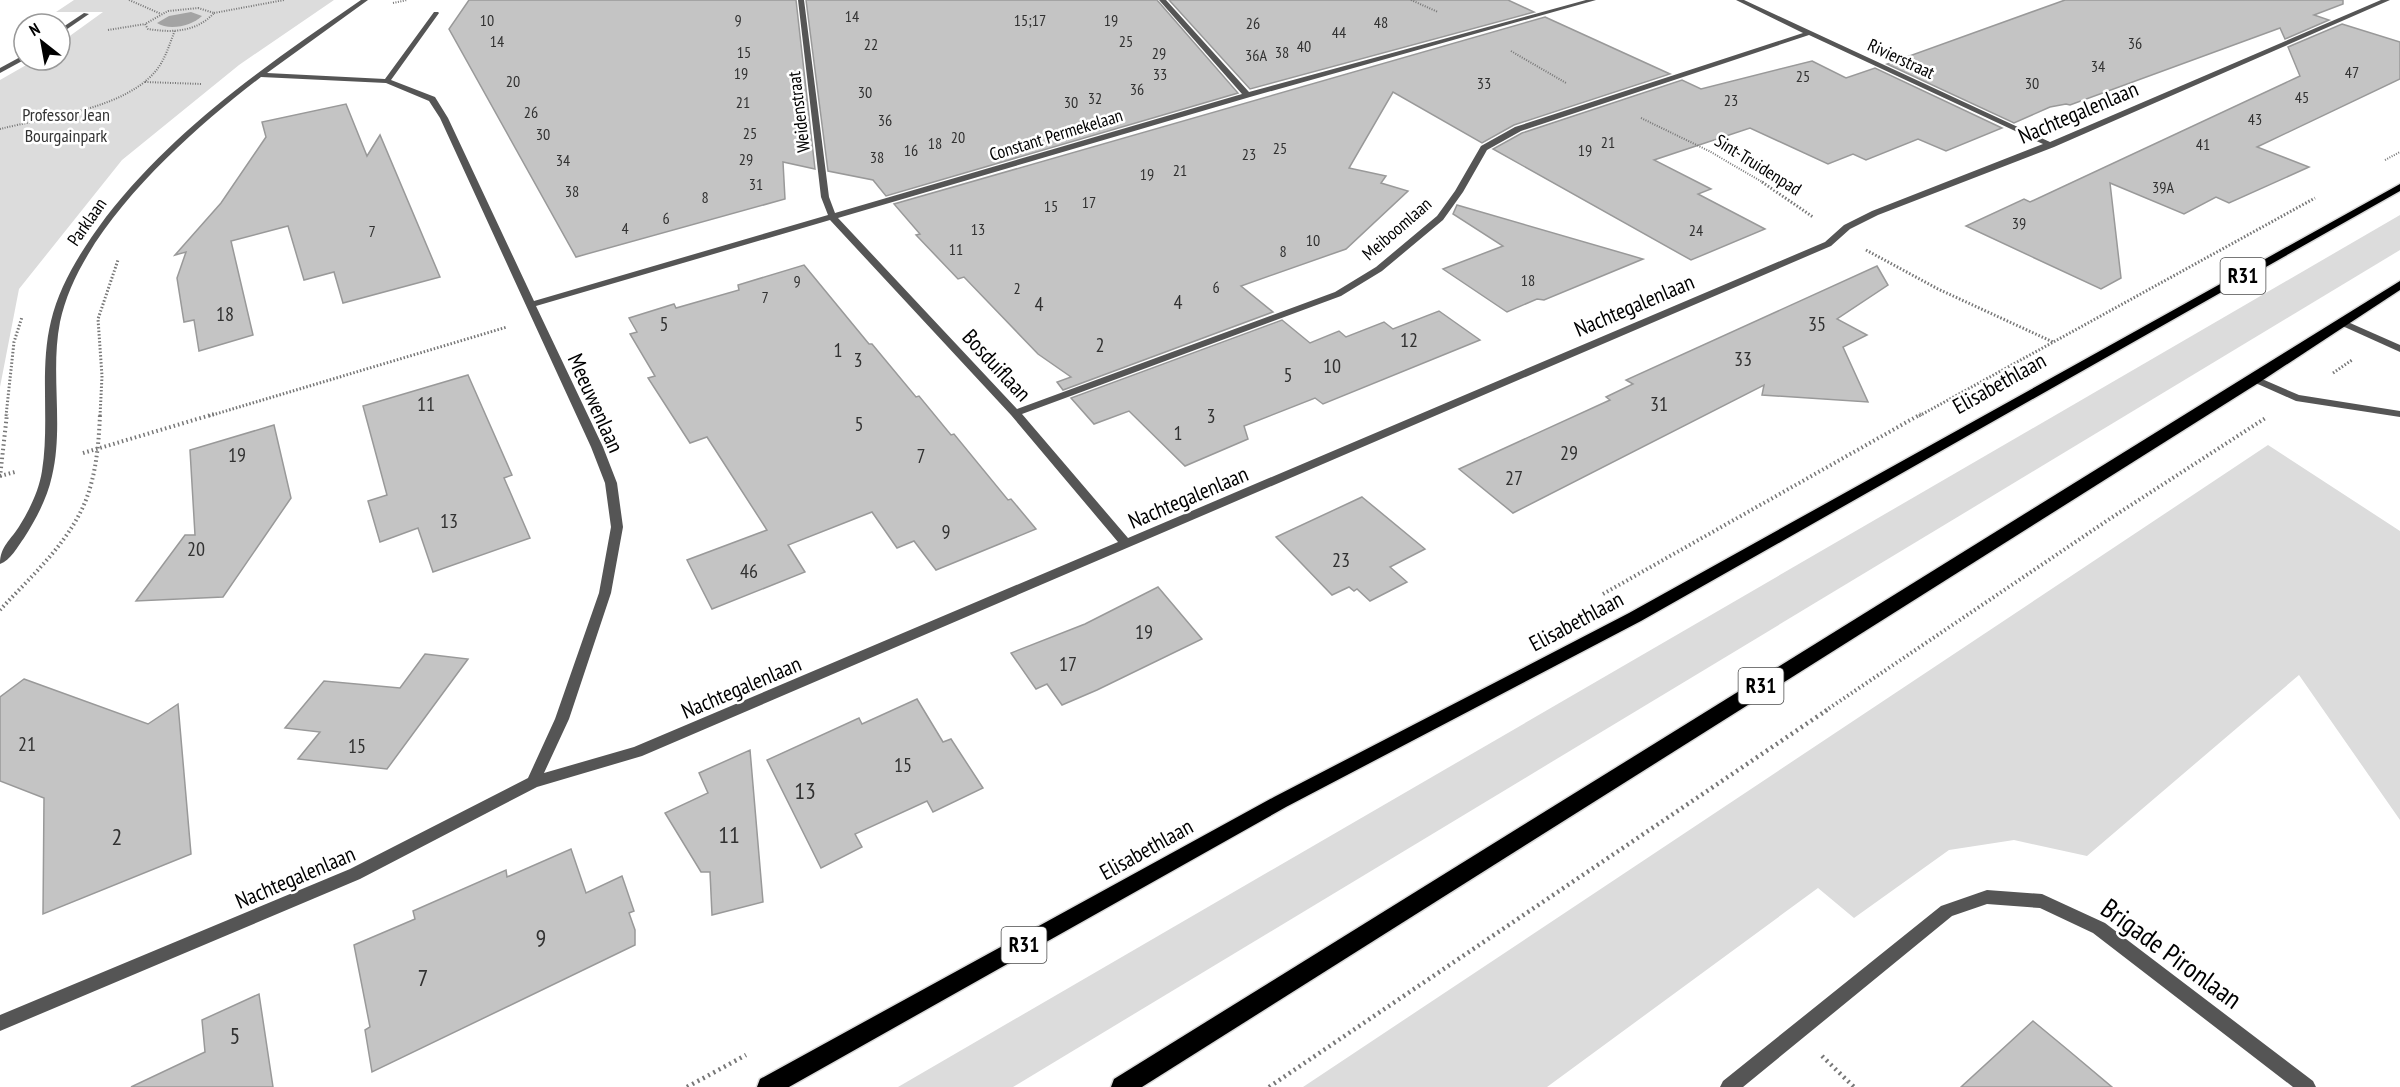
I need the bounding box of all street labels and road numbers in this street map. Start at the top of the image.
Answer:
street label: Rivierstraat [1864,33,1938,84]
street label: Weidenstraat [782,70,815,154]
street label: Nachtegalenlaan [2014,74,2142,150]
street label: Constant Permekelaan [986,103,1125,166]
street label: Sint-Truidenpad [1711,129,1806,200]
street label: Meiboomlaan [1357,192,1436,265]
street label: Parklaan [62,193,111,250]
road number: R31 [2220,258,2266,294]
street label: Nachtegalenlaan [1570,267,1698,343]
street label: Bosduiflaan [957,323,1037,407]
street label: Elisabethlaan [1947,346,2051,420]
street label: Meeuwenlaan [562,349,630,457]
street label: Nachtegalenlaan [1124,459,1252,535]
street label: Elisabethlaan [1524,585,1628,657]
street label: Nachtegalenlaan [677,649,805,725]
road number: R31 [1738,668,1784,704]
street label: Elisabethlaan [1094,812,1198,886]
street label: Nachtegalenlaan [231,839,359,915]
street label: Brigade Pironlaan [2095,891,2249,1016]
road number: R31 [1002,927,1046,963]

